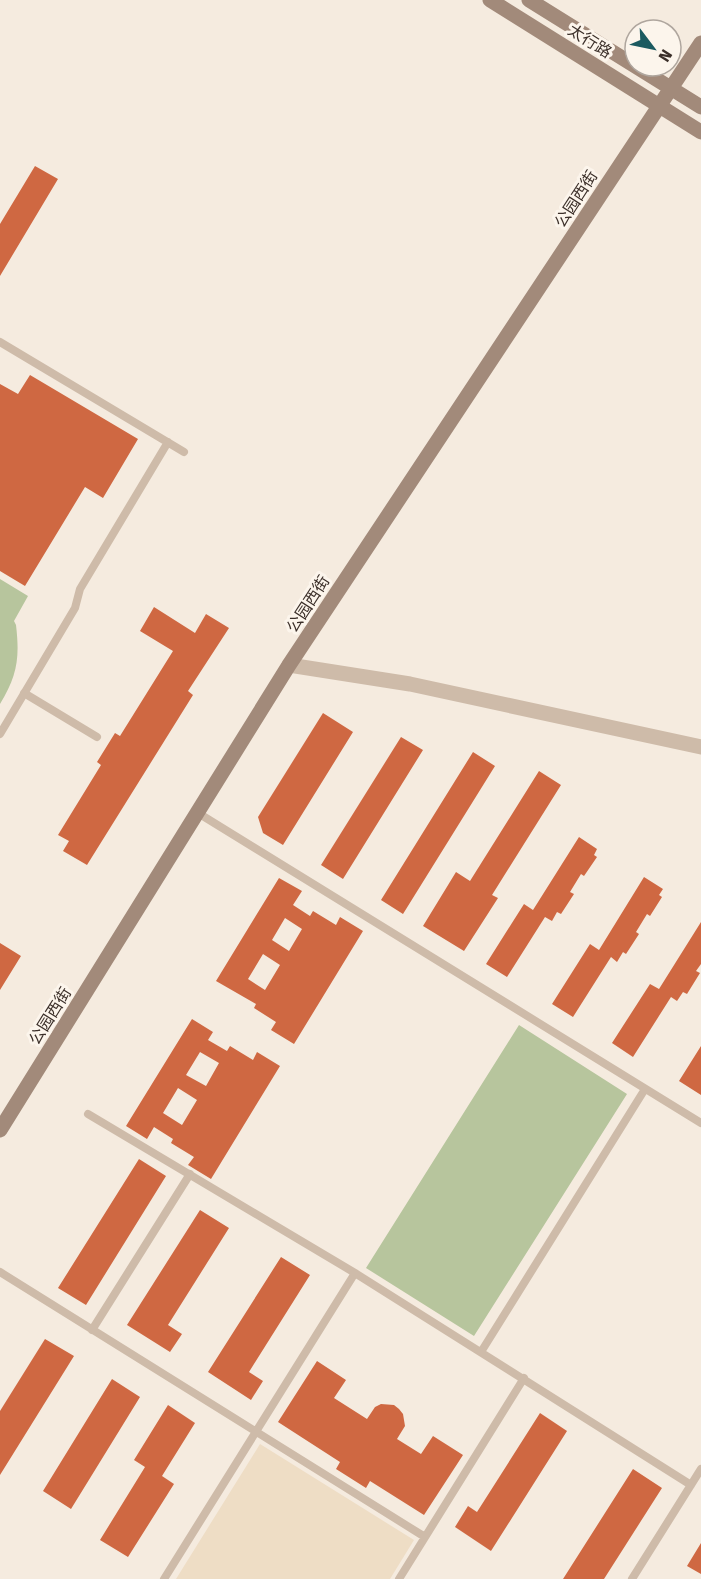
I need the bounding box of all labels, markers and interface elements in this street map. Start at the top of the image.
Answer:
north arrow [623,18,683,78]
street label: 太行路 [565,20,615,62]
text: N [654,46,676,65]
street label: 公园西街 [551,167,601,231]
street label: 公园西街 [283,572,333,636]
street label: 公园西街 [25,984,75,1048]

